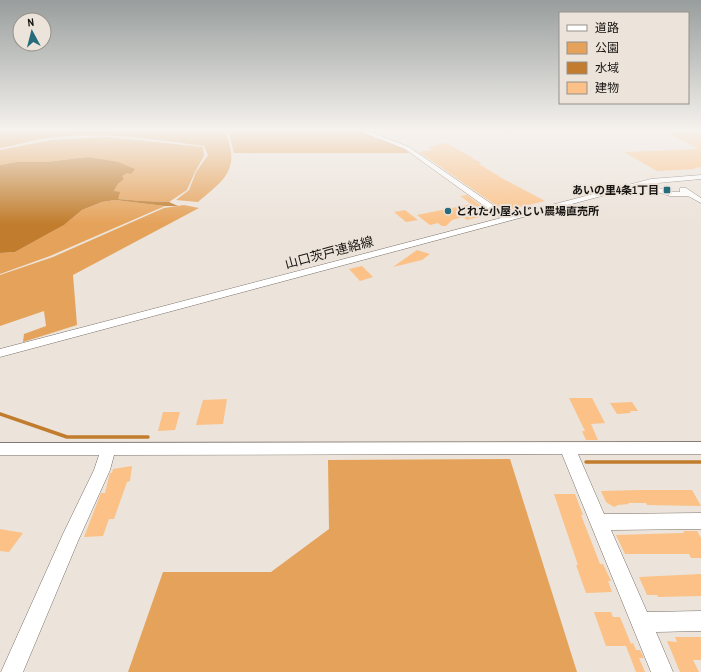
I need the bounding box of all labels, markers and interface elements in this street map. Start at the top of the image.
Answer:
north arrow [12,12,52,52]
legend [559,12,689,104]
text: N [27,15,35,29]
text: 道路 [595,20,619,36]
text: 公園 [595,40,619,56]
text: 水域 [595,60,619,76]
text: 建物 [595,80,619,96]
place label: あいの里4条1丁目 [572,183,659,197]
marker: あいの里4条1丁目 [662,185,672,195]
place label: とれた小屋ふじい農場直売所 [456,204,599,218]
marker: とれた小屋ふじい農場直売所 [443,206,453,216]
street label: 山口茨戸連絡線 [283,232,375,272]

